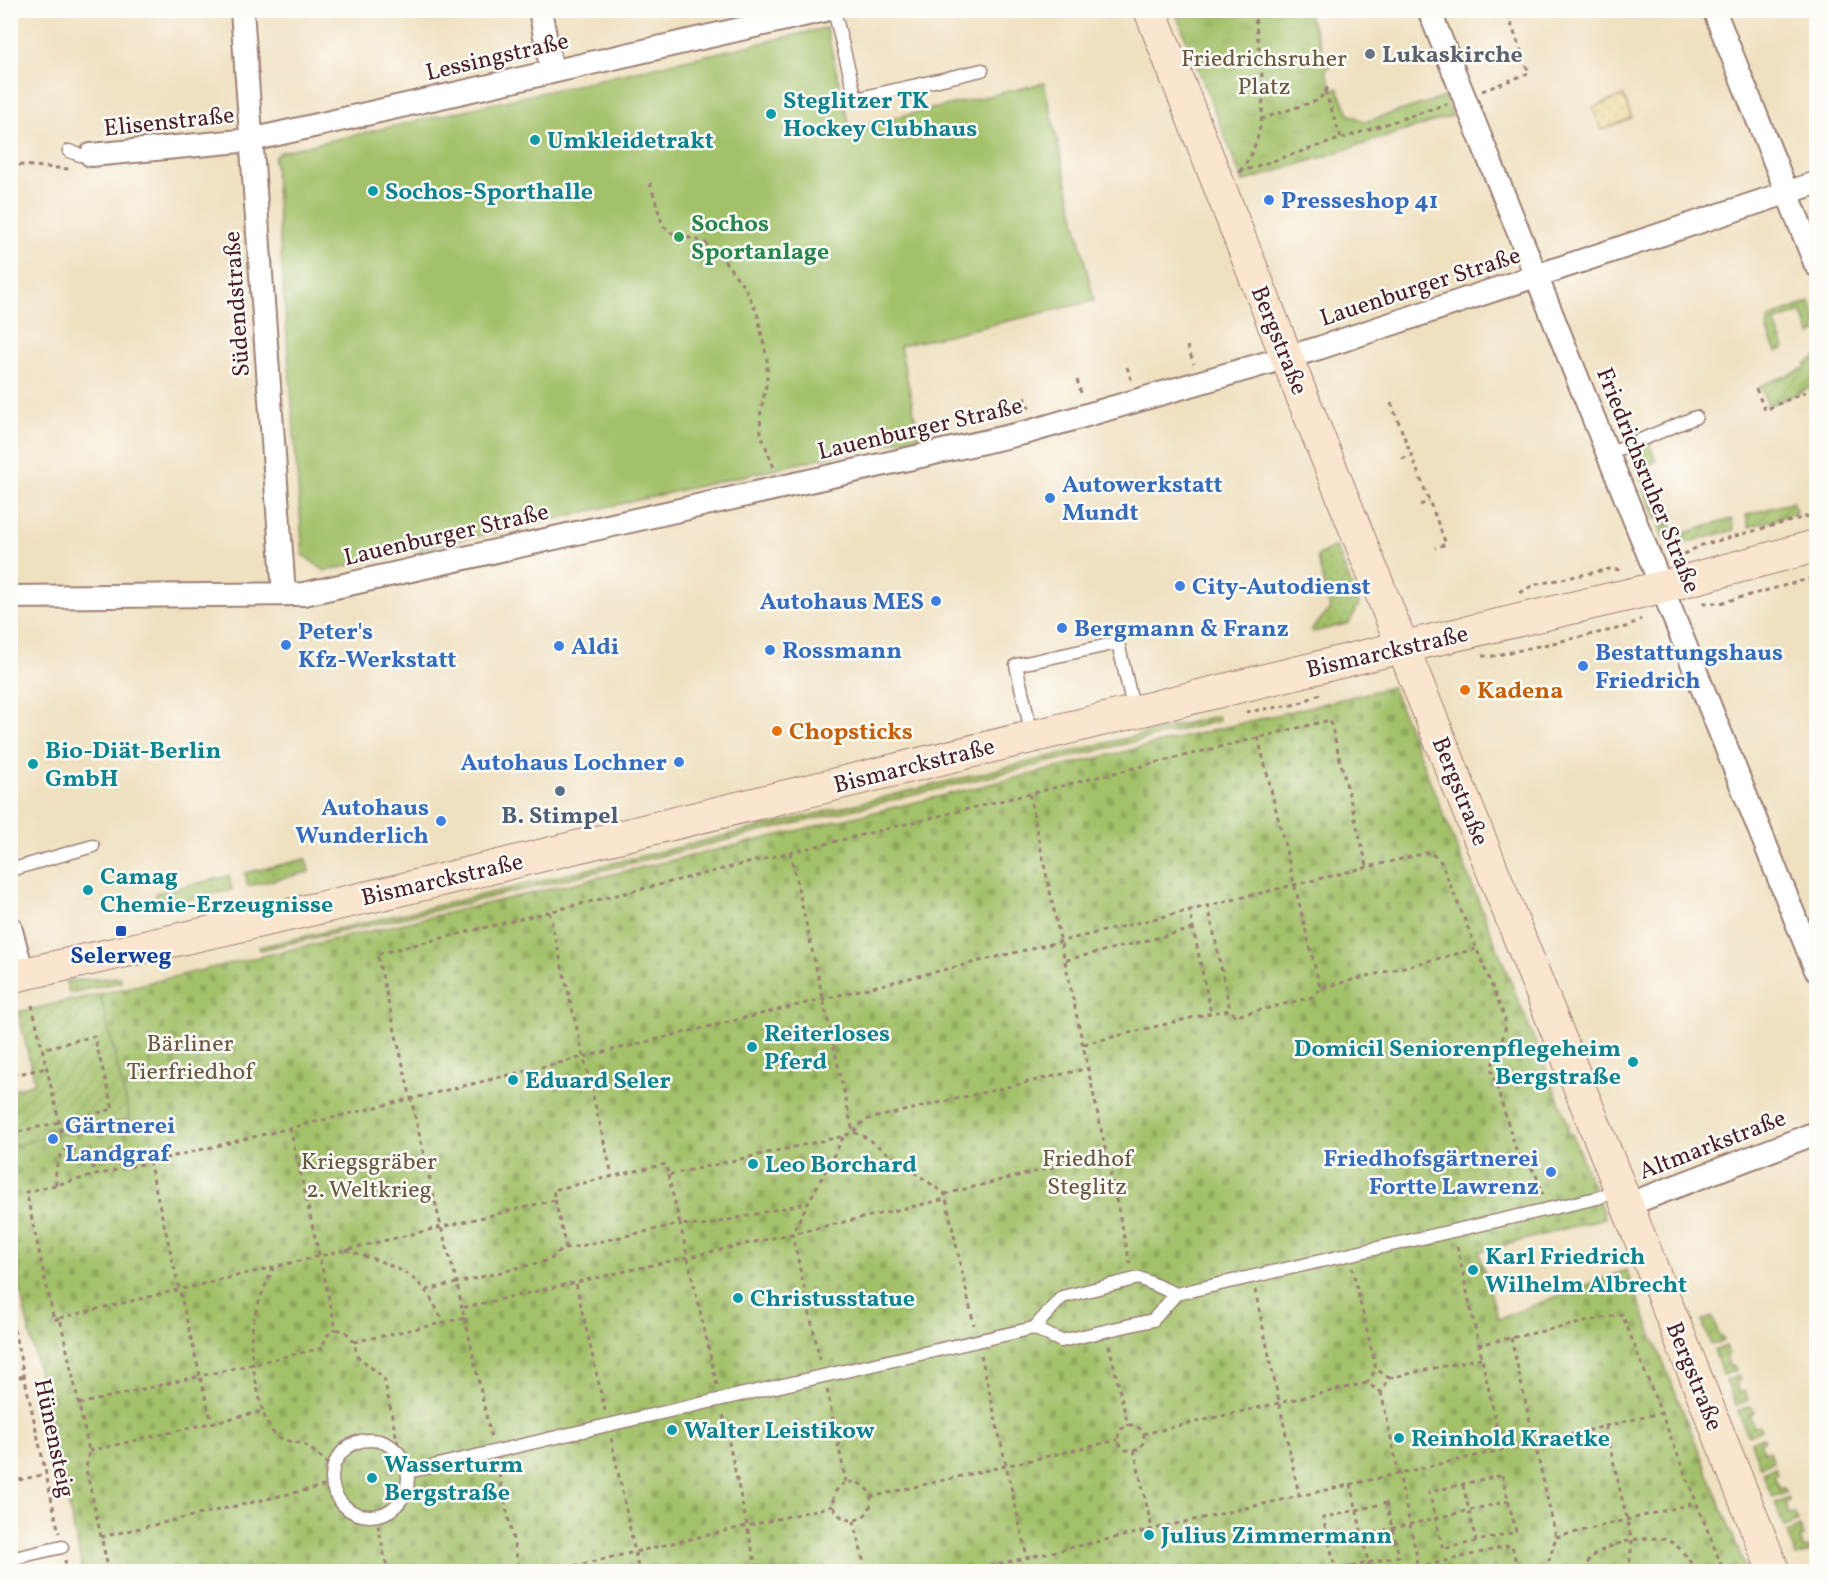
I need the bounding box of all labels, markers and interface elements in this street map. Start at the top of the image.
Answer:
street label: Lessingstraße [423,25,572,91]
place label: Lukaskirche [1382,39,1523,73]
park label: Friedrichsruher Platz [1181,43,1347,105]
marker: Lukaskirche [1363,47,1377,61]
place label: Steglitzer TK Hockey Clubhaus [783,85,977,147]
street label: Elisenstraße [102,99,236,147]
marker: Steglitzer TK Hockey Clubhaus [764,107,778,121]
place label: Umkleidetrakt [547,125,714,159]
marker: Umkleidetrakt [528,133,542,147]
place label: Sochos-Sporthalle [385,176,593,210]
marker: Sochos-Sporthalle [366,184,380,198]
place label: Presseshop 41 [1281,185,1438,219]
marker: Presseshop 41 [1262,193,1276,207]
place label: Sochos Sportanlage [691,208,829,270]
street label: Südendstraße [216,230,260,378]
marker: Sochos Sportanlage [672,230,686,244]
street label: Lauenburger Straße [1316,239,1525,336]
street label: Bergstraße [1241,281,1315,400]
street label: Friedrichsruher Straße [1586,363,1708,599]
street label: Lauenburger Straße [815,390,1026,470]
place label: Autowerkstatt Mundt [1062,469,1223,531]
marker: Autowerkstatt Mundt [1043,491,1057,505]
street label: Lauenburger Straße [341,496,552,576]
place label: City-Autodienst [1192,571,1371,605]
marker: City-Autodienst [1173,579,1187,593]
place label: Autohaus MES [760,586,924,620]
marker: Autohaus MES [929,594,943,608]
place label: Bergmann & Franz [1074,613,1289,647]
place label: Peter's Kfz-Werkstatt [298,616,456,678]
street label: Bismarckstraße [1303,618,1472,688]
marker: Bergmann & Franz [1055,621,1069,635]
place label: Aldi [571,631,619,665]
place label: Rossmann [782,635,902,669]
place label: Bestattungshaus Friedrich [1595,637,1783,699]
marker: Peter's Kfz-Werkstatt [279,638,293,652]
marker: Aldi [552,639,566,653]
marker: Rossmann [763,643,777,657]
marker: Bestattungshaus Friedrich [1576,659,1590,673]
place label: Kadena [1477,675,1563,709]
marker: Kadena [1458,683,1472,697]
place label: Chopsticks [789,716,913,750]
marker: Chopsticks [770,724,784,738]
street label: Bismarckstraße [830,730,999,803]
street label: Bergstraße [1422,732,1496,851]
place label: Bio-Diät-Berlin GmbH [45,735,222,797]
place label: Autohaus Lochner [461,747,667,781]
marker: Autohaus Lochner [672,755,686,769]
marker: Bio-Diät-Berlin GmbH [26,757,40,771]
marker: B. Stimpel [553,784,567,798]
place label: Autohaus Wunderlich [295,792,429,854]
place label: B. Stimpel [501,800,619,834]
marker: Autohaus Wunderlich [434,814,448,828]
street label: Bismarckstraße [358,846,527,916]
place label: Camag Chemie-Erzeugnisse [100,861,333,923]
marker: Camag Chemie-Erzeugnisse [81,883,95,897]
marker: Selerweg [114,924,128,938]
place label: Selerweg [70,940,172,974]
place label: Reiterloses Pferd [764,1018,890,1080]
park label: Bärliner Tierfriedhof [126,1028,256,1090]
place label: Domicil Seniorenpflegeheim Bergstraße [1294,1033,1621,1095]
marker: Reiterloses Pferd [745,1040,759,1054]
marker: Domicil Seniorenpflegeheim Bergstraße [1626,1055,1640,1069]
place label: Eduard Seler [525,1065,671,1099]
marker: Eduard Seler [506,1073,520,1087]
street label: Altmarkstraße [1634,1102,1791,1190]
place label: Gärtnerei Landgraf [65,1110,176,1172]
marker: Gärtnerei Landgraf [46,1132,60,1146]
park label: Friedhof Steglitz [1042,1143,1135,1205]
place label: Friedhofsgärtnerei Fortte Lawrenz [1323,1143,1539,1205]
park label: Kriegsgräber 2. Weltkrieg [301,1146,437,1208]
place label: Leo Borchard [765,1149,917,1183]
marker: Leo Borchard [746,1157,760,1171]
marker: Friedhofsgärtnerei Fortte Lawrenz [1544,1165,1558,1179]
place label: Karl Friedrich Wilhelm Albrecht [1485,1241,1687,1303]
marker: Karl Friedrich Wilhelm Albrecht [1466,1263,1480,1277]
place label: Christusstatue [750,1283,915,1317]
marker: Christusstatue [731,1291,745,1305]
street label: Bergstraße [1656,1317,1730,1436]
street label: Hünensteig [24,1376,82,1501]
place label: Walter Leistikow [684,1415,875,1449]
marker: Walter Leistikow [665,1423,679,1437]
place label: Reinhold Kraetke [1411,1423,1610,1457]
marker: Reinhold Kraetke [1392,1431,1406,1445]
place label: Wasserturm Bergstraße [384,1449,523,1511]
marker: Wasserturm Bergstraße [365,1471,379,1485]
place label: Julius Zimmermann [1160,1520,1392,1554]
marker: Julius Zimmermann [1142,1528,1156,1542]

